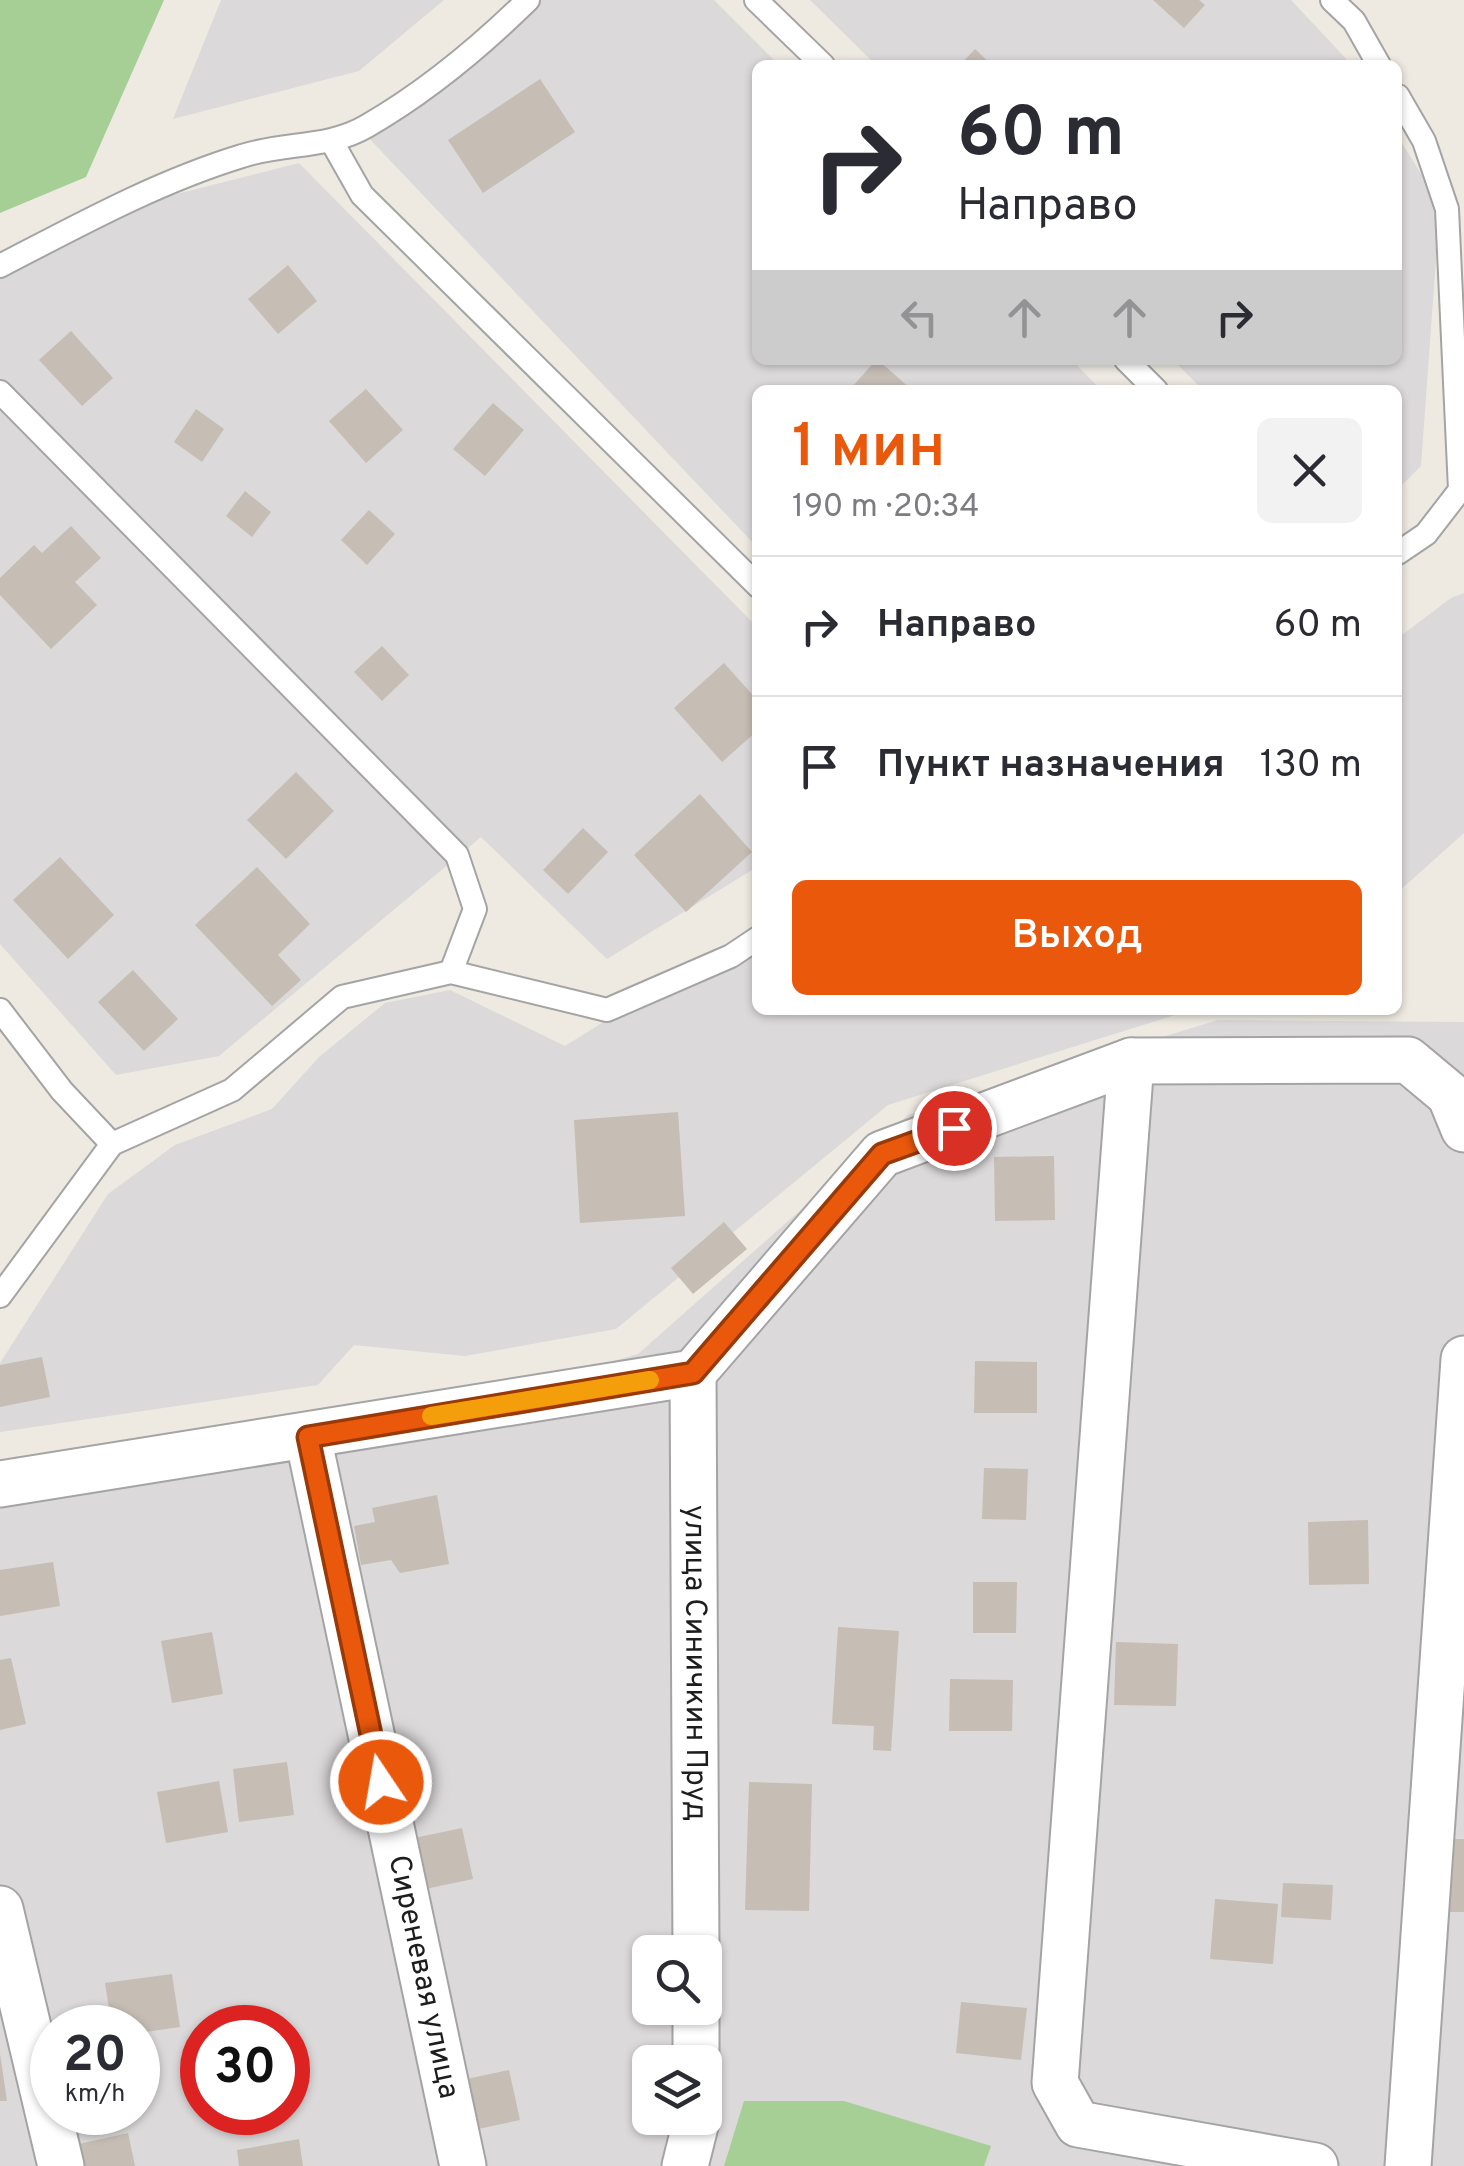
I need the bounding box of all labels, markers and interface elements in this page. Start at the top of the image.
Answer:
text: 60 m [957,92,1125,181]
icon: right [792,100,922,230]
text: Направо [957,179,1138,236]
icon: left [892,290,947,345]
icon: ahead [997,290,1052,345]
icon: ahead [1102,290,1157,345]
icon: right [1207,290,1262,345]
text: 1 мин [792,412,945,488]
button: close [1257,418,1362,523]
text: 190 m · 20:34 [792,488,979,528]
icon: right [792,599,847,654]
text: Направо [877,602,1037,651]
text: 60 m [1274,602,1362,651]
icon: arrive [792,739,847,794]
text: Пункт назначения [877,742,1225,791]
text: 130 m [1260,742,1362,791]
button: Выход [792,880,1362,995]
pin [912,1086,997,1171]
icon: arrive [927,1101,982,1156]
street label: улица Синичкин Пруд [675,1505,714,1821]
position arrow [329,1730,433,1834]
street label: Сиреневая улица [379,1852,467,2102]
map controls [632,1935,722,2135]
button: search [632,1935,722,2025]
speed limit sign: 30 [180,2005,310,2135]
text: 20 [63,2026,127,2089]
button: layers [632,2045,722,2135]
text: km/h [65,2079,125,2111]

